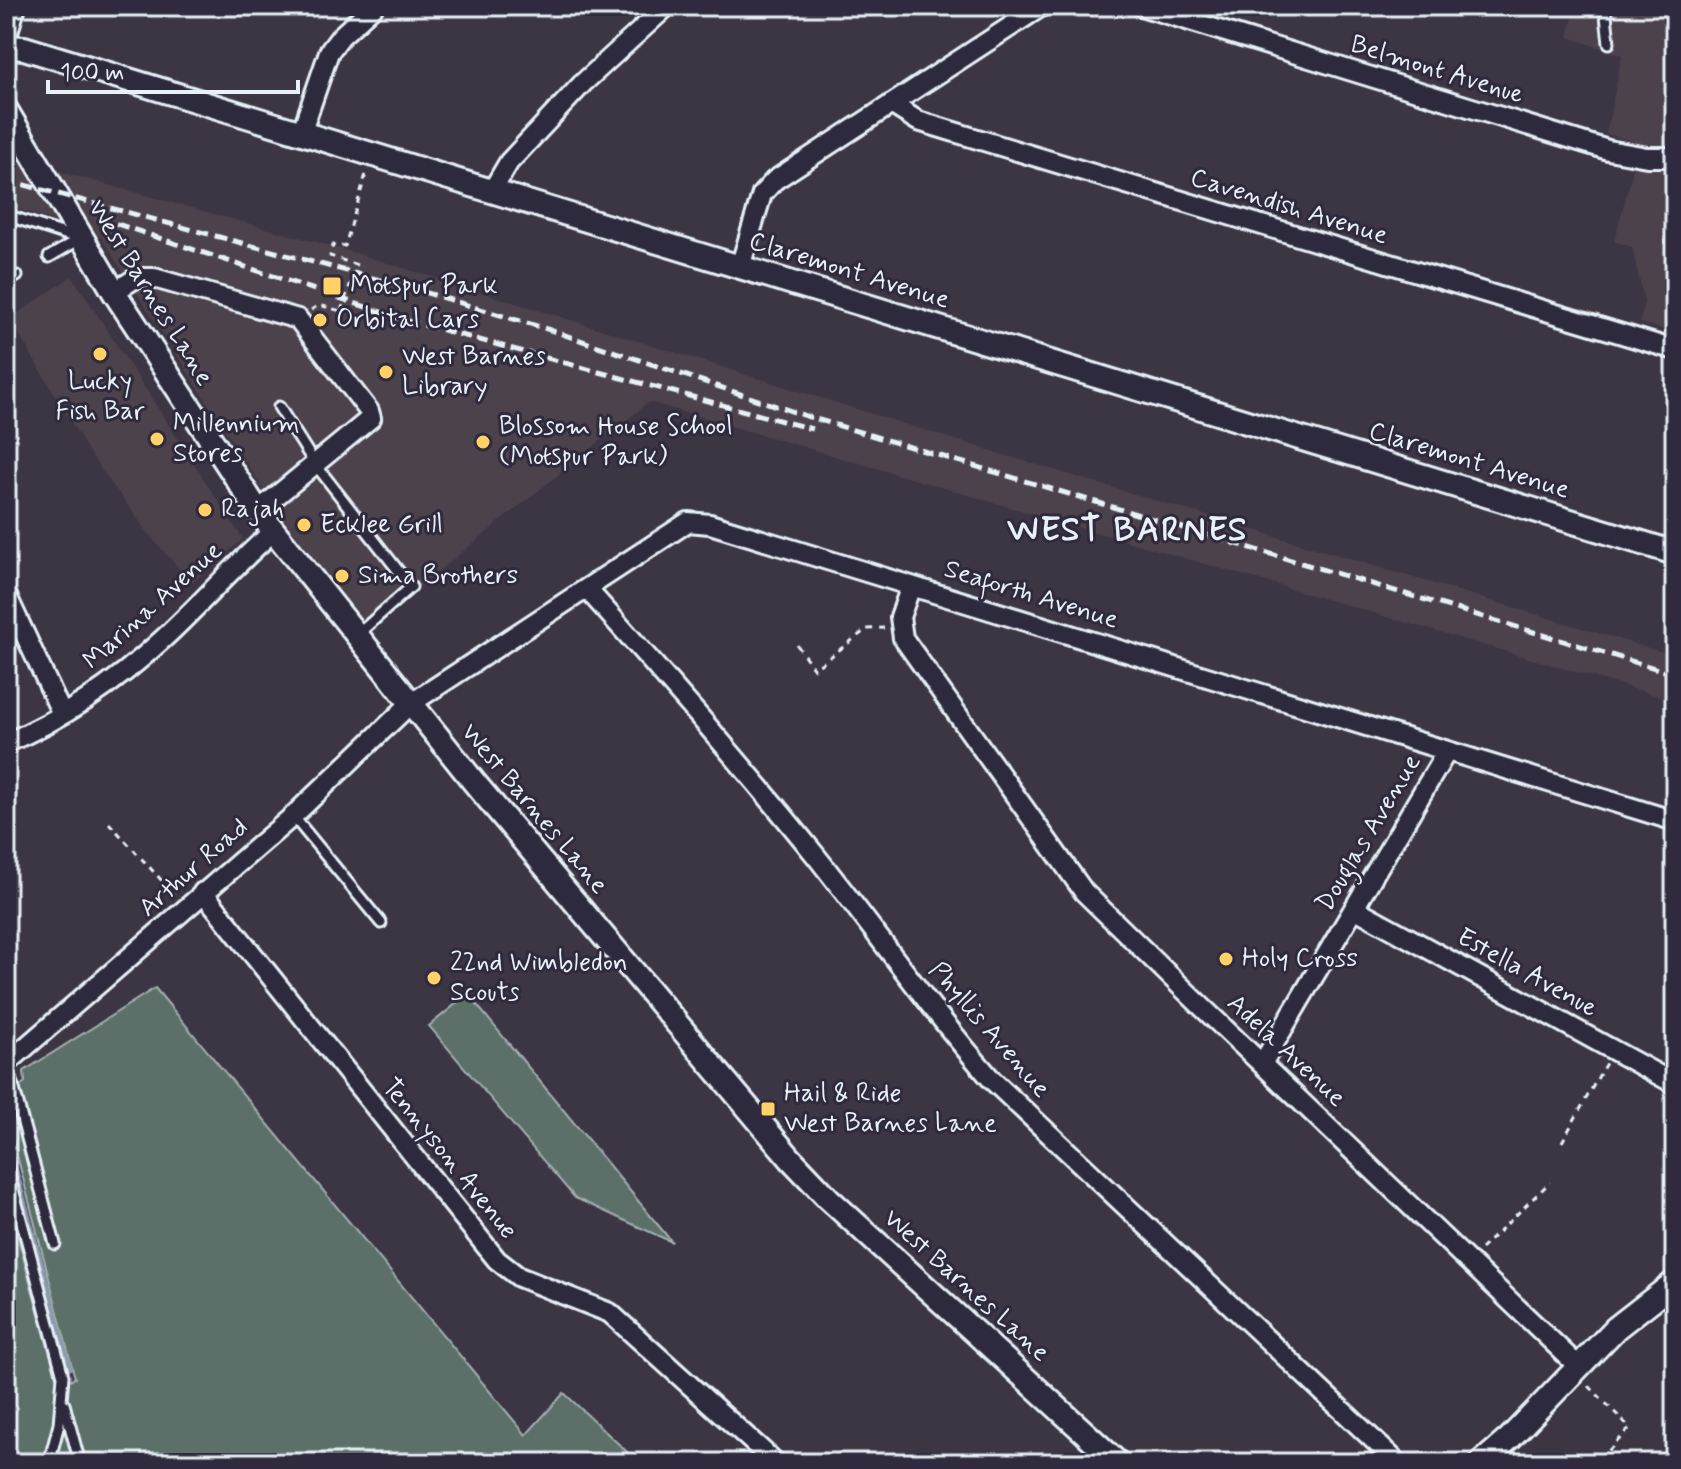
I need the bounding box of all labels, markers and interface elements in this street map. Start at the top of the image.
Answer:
street label: Belmont Avenue [1346,28,1528,112]
scale bar [48,44,298,94]
text: 100 m [60,58,124,89]
street label: Cavendish Avenue [1186,161,1392,253]
street label: West Barnes Lane [79,194,221,392]
street label: Claremont Avenue [745,224,954,318]
place label: Motspur Park [350,269,498,303]
marker: Motspur Park [321,275,343,297]
place label: Orbital Cars [336,303,479,337]
marker: Orbital Cars [311,311,329,329]
place label: West Barnes Library [402,340,546,404]
marker: Lucky Fish Bar [91,345,109,363]
marker: West Barnes Library [377,363,395,381]
place label: Lucky Fish Bar [56,365,145,429]
place label: Millennium Stores [173,407,300,471]
place label: Blossom House School (Motspur Park) [499,410,733,474]
street label: Claremont Avenue [1365,414,1574,508]
marker: Millennium Stores [148,430,166,448]
marker: Blossom House School (Motspur Park) [474,433,492,451]
place label: Rajah [221,493,284,527]
marker: Rajah [196,501,214,519]
place label: Ecklee Grill [320,508,443,542]
district label: WEST BARNES [1007,508,1249,553]
marker: Ecklee Grill [295,516,313,534]
street label: Marina Avenue [76,534,230,678]
street label: Seaforth Avenue [939,552,1122,640]
place label: Sima Brothers [358,559,518,593]
marker: Sima Brothers [333,567,351,585]
street label: West Barnes Lane [453,717,616,902]
street label: Douglas Avenue [1308,748,1432,920]
street label: Arthur Road [132,811,256,925]
street label: Estella Avenue [1451,920,1603,1026]
place label: Holy Cross [1242,942,1358,976]
place label: 22nd Wimbledon Scouts [450,946,628,1010]
marker: Holy Cross [1217,950,1235,968]
street label: Phyllis Avenue [920,955,1058,1105]
marker: 22nd Wimbledon Scouts [425,969,443,987]
street label: Adela Avenue [1219,987,1353,1115]
street label: Tennyson Avenue [373,1071,525,1247]
place label: Hail & Ride West Barnes Lane [784,1077,997,1141]
marker: Hail & Ride West Barnes Lane [759,1100,777,1118]
street label: West Barnes Lane [876,1202,1057,1370]

